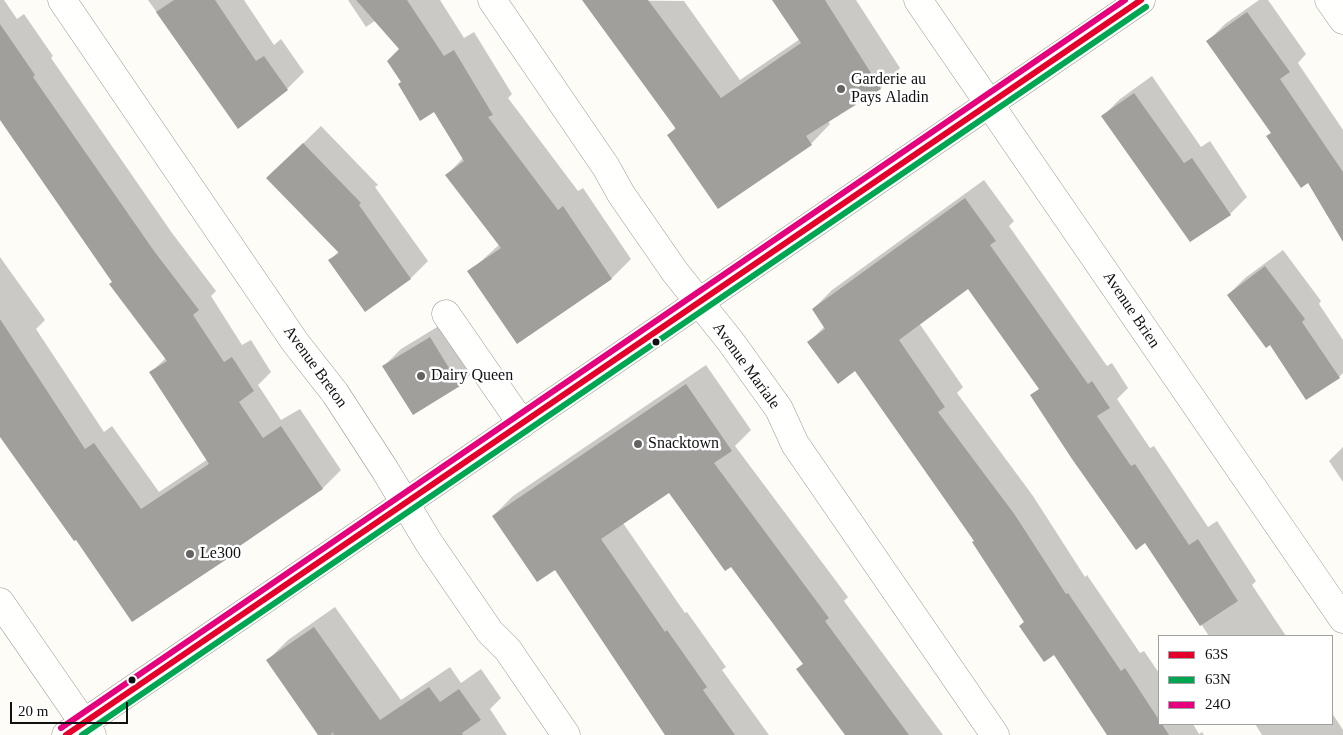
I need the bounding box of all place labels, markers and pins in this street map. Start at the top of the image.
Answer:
place label: Garderie au Pays Aladin [851,70,929,108]
marker: Garderie au Pays Aladin [835,83,847,95]
unlabelled marker [651,337,661,347]
place label: Dairy Queen [431,366,513,386]
marker: Dairy Queen [415,370,427,382]
place label: Snacktown [648,434,719,454]
marker: Snacktown [632,438,644,450]
place label: Le300 [200,544,241,564]
marker: Le300 [184,548,196,560]
unlabelled marker [127,675,137,685]

